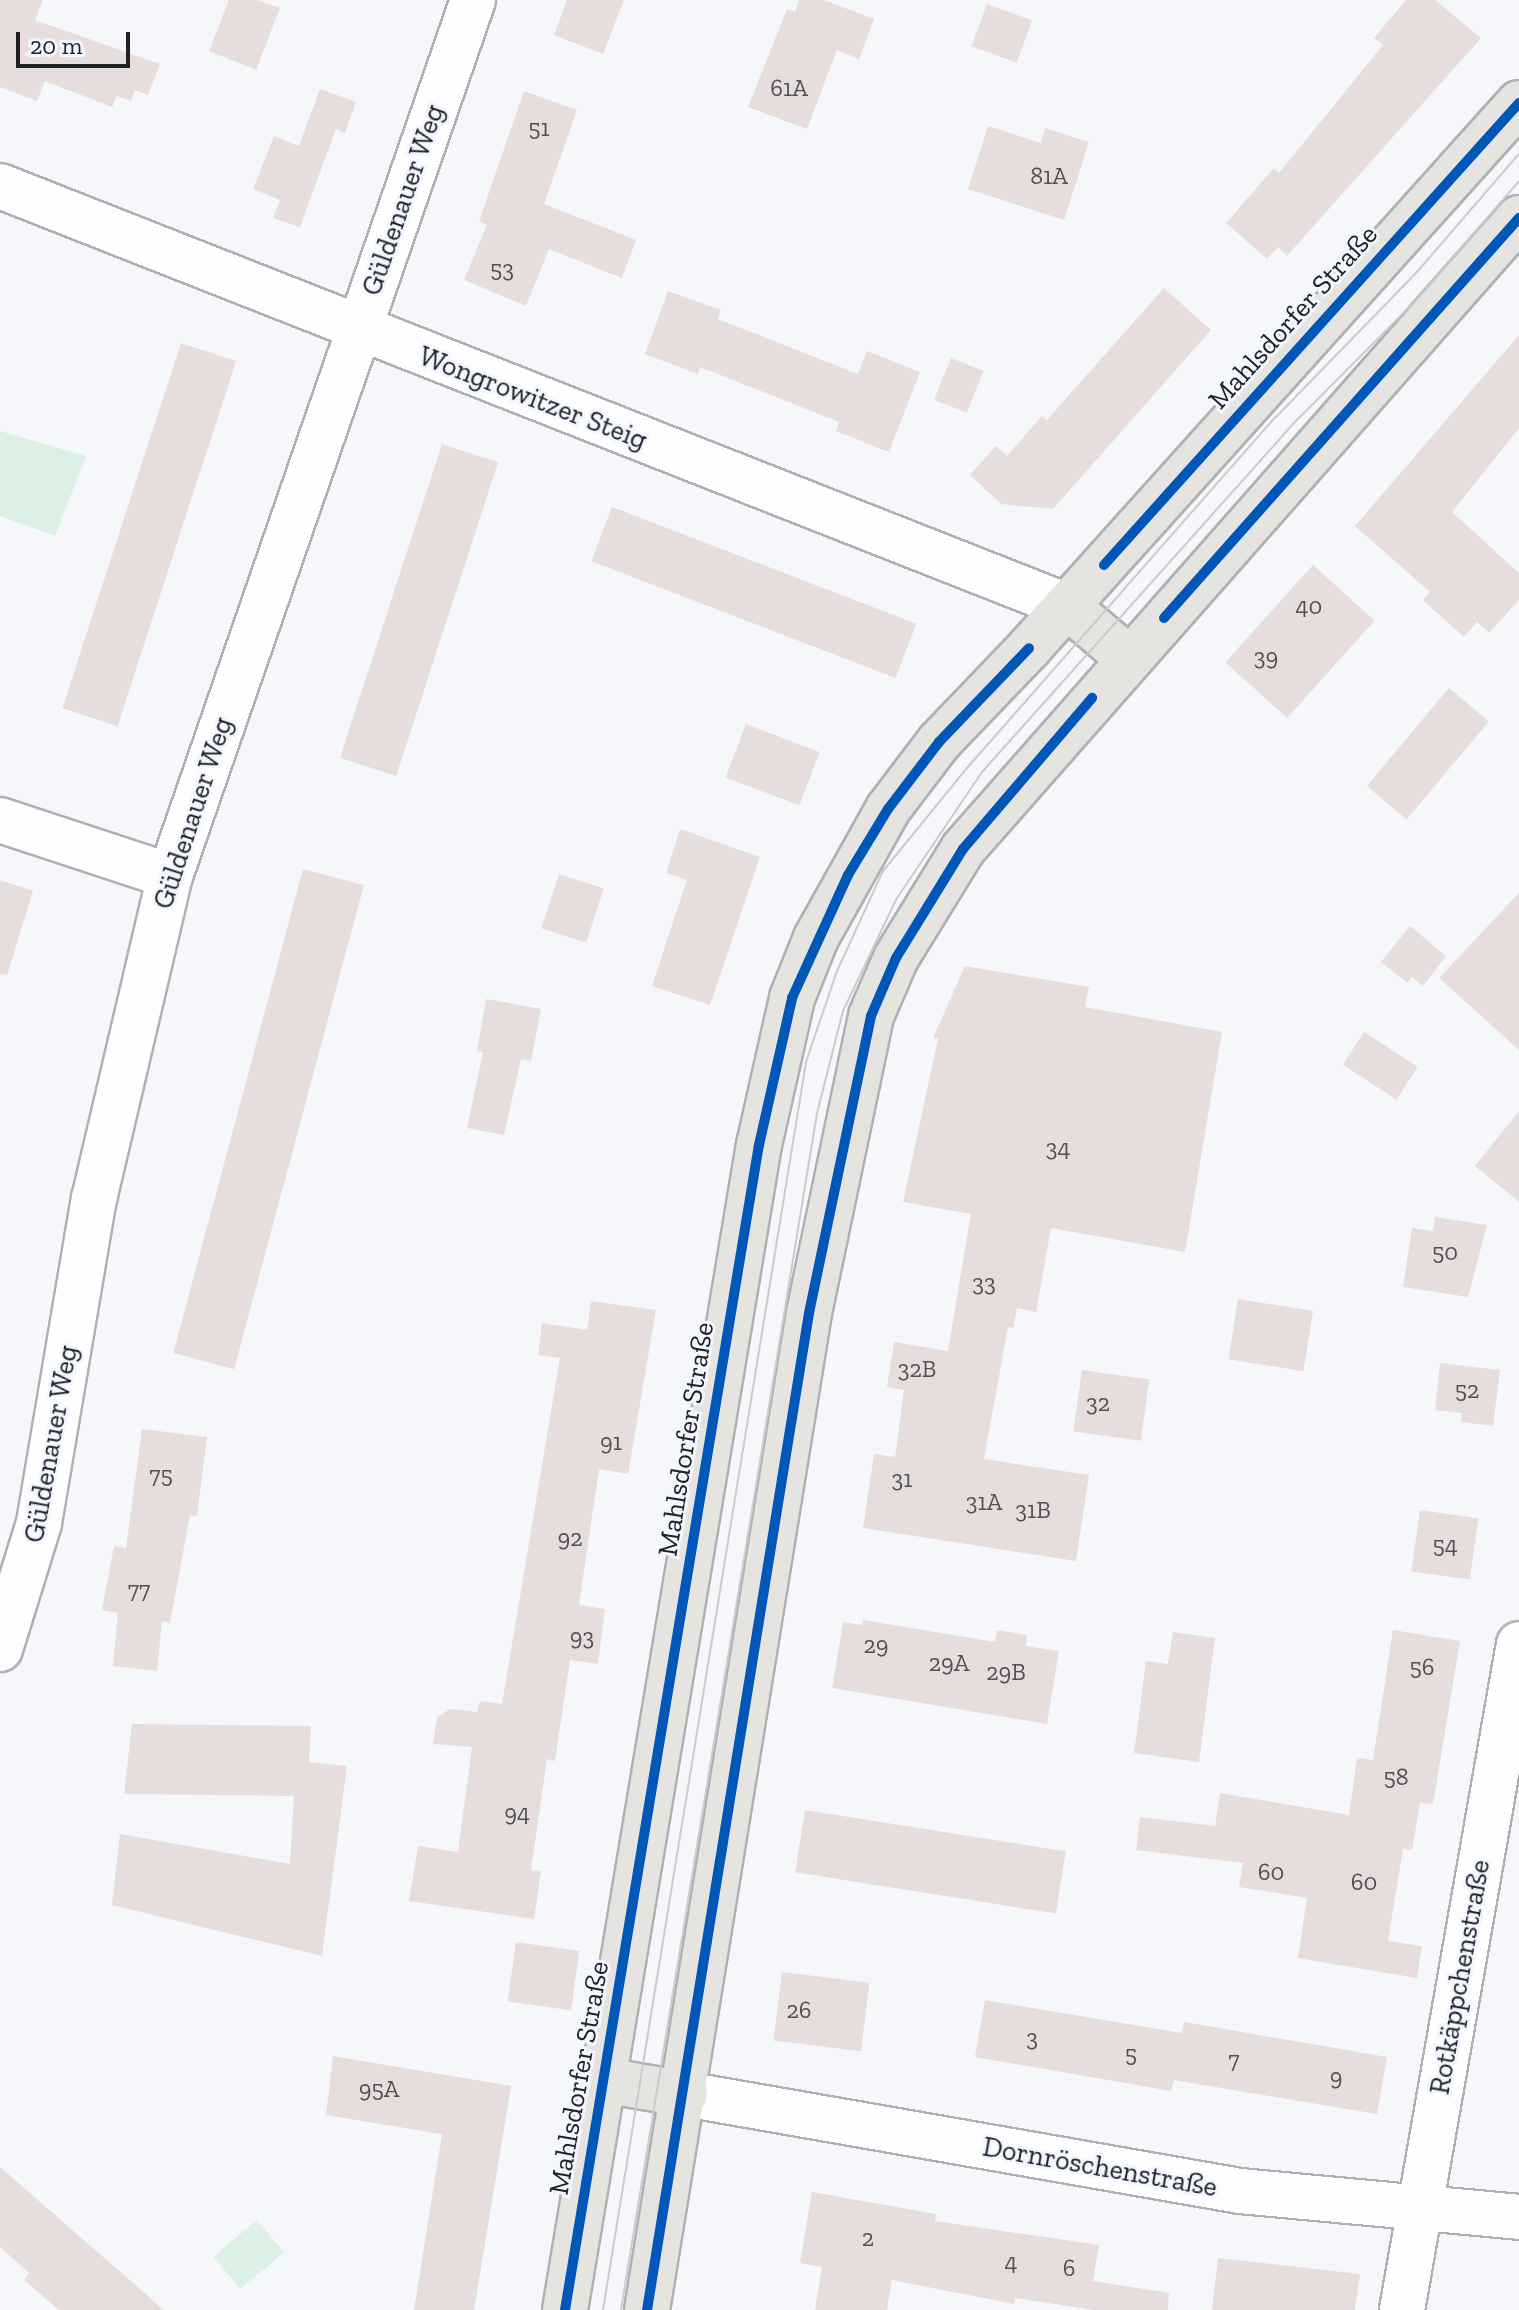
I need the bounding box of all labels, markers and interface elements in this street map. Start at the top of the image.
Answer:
scale bar [20,16,134,66]
text: 20 m [30,31,82,60]
house number: 61A [770,74,808,102]
street label: Güldenauer Weg [354,100,452,300]
house number: 51 [528,114,550,142]
house number: 81A [1030,162,1068,190]
street label: Mahlsdorfer Straße [1201,218,1385,416]
house number: 53 [490,255,514,283]
street label: Wongrowitzer Steig [414,339,652,457]
house number: 40 [1296,592,1322,620]
house number: 39 [1254,643,1278,671]
street label: Güldenauer Weg [146,712,240,914]
house number: 34 [1046,1134,1070,1162]
house number: 50 [1432,1238,1458,1266]
house number: 33 [972,1269,996,1297]
street label: Mahlsdorfer Straße [651,1319,721,1559]
street label: Güldenauer Weg [17,1342,85,1546]
house number: 32B [898,1355,936,1383]
house number: 52 [1455,1376,1479,1404]
house number: 32 [1086,1389,1110,1417]
house number: 91 [600,1428,622,1456]
house number: 75 [149,1461,173,1489]
house number: 31 [892,1465,912,1493]
house number: 31A [966,1488,1002,1516]
house number: 31B [1015,1496,1051,1524]
house number: 92 [557,1524,583,1552]
house number: 54 [1432,1531,1458,1559]
house number: 77 [128,1576,150,1604]
house number: 93 [570,1623,594,1651]
house number: 29 [863,1631,889,1659]
house number: 29A [929,1649,969,1677]
house number: 56 [1409,1653,1435,1681]
house number: 29B [986,1658,1026,1686]
house number: 58 [1383,1763,1409,1791]
house number: 94 [504,1799,530,1827]
street label: Rotkäppchenstraße [1423,1857,1497,2097]
house number: 60 [1258,1858,1284,1886]
house number: 60 [1351,1868,1377,1896]
street label: Mahlsdorfer Straße [542,1958,616,2198]
house number: 26 [786,1996,812,2024]
house number: 3 [1026,2024,1038,2052]
house number: 5 [1125,2040,1137,2068]
house number: 7 [1228,2046,1240,2074]
house number: 9 [1330,2063,1342,2091]
house number: 95A [359,2075,399,2103]
street label: Dornröschenstraße [980,2130,1220,2204]
house number: 2 [862,2224,874,2252]
house number: 4 [1005,2248,1017,2276]
house number: 6 [1063,2254,1075,2282]

